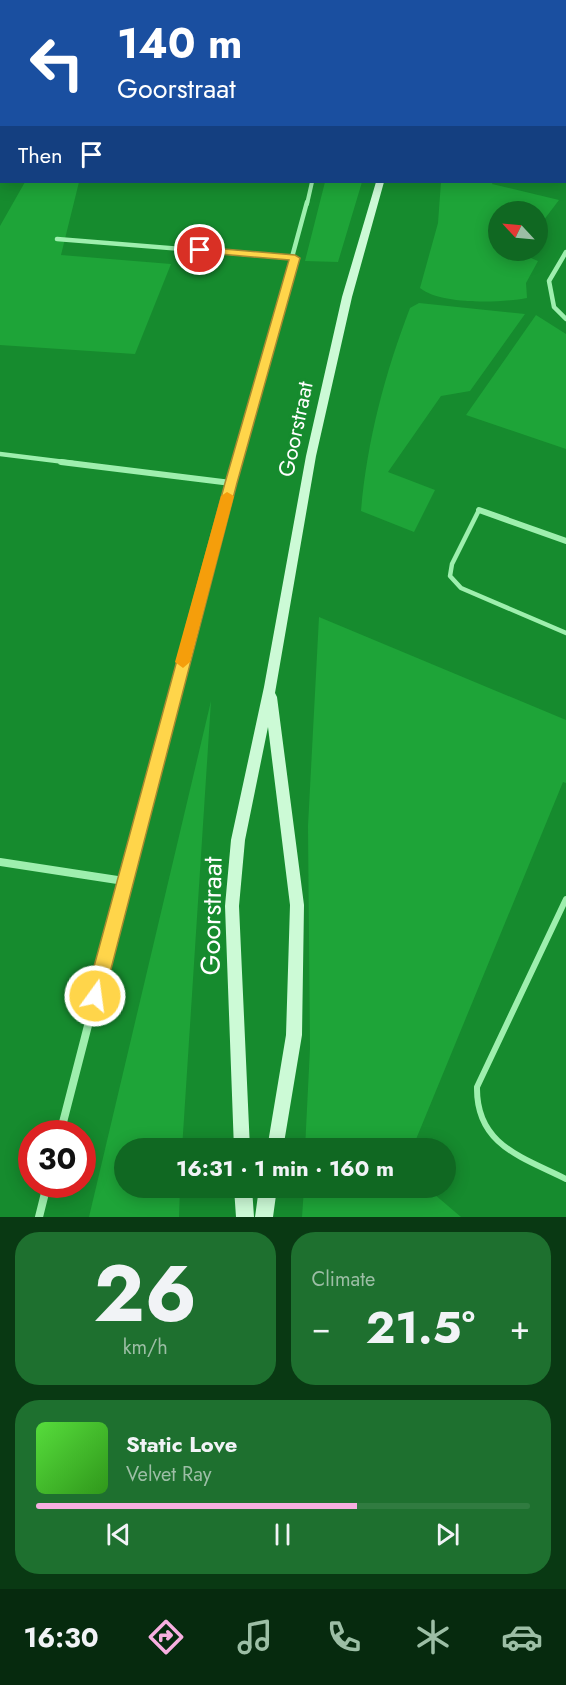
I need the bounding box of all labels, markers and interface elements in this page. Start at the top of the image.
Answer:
text: 140 m [117,13,243,74]
icon: left [18,24,96,102]
text: Goorstraat [117,69,236,108]
icon: arrive [75,138,108,171]
text: Then [18,139,63,171]
north arrow [488,201,548,261]
map controls [488,201,548,261]
pin [174,224,225,275]
icon: arrive [183,233,216,266]
street label: Goorstraat [269,378,321,480]
street label: Goorstraat [190,856,232,976]
position arrow [63,964,127,1028]
speed limit sign: 30 [18,1120,96,1198]
text: 16:31 · 1 min · 160 m [176,1152,394,1184]
text: 26 [94,1238,197,1350]
text: Climate [312,1265,375,1294]
text: 21.5° [366,1295,475,1360]
text: − [312,1304,331,1351]
text: + [510,1304,530,1351]
text: km/h [123,1333,168,1362]
text: Static Love [126,1428,237,1460]
text: Velvet Ray [126,1460,212,1489]
icon: previous [102,1518,135,1551]
icon: pause [266,1518,299,1551]
icon: next [431,1518,464,1551]
icon: directions [145,1616,187,1658]
icon: music [234,1616,276,1658]
icon: phone [323,1616,365,1658]
icon: climate [412,1616,454,1658]
icon: car [501,1616,543,1658]
text: 16:30 [23,1618,99,1657]

